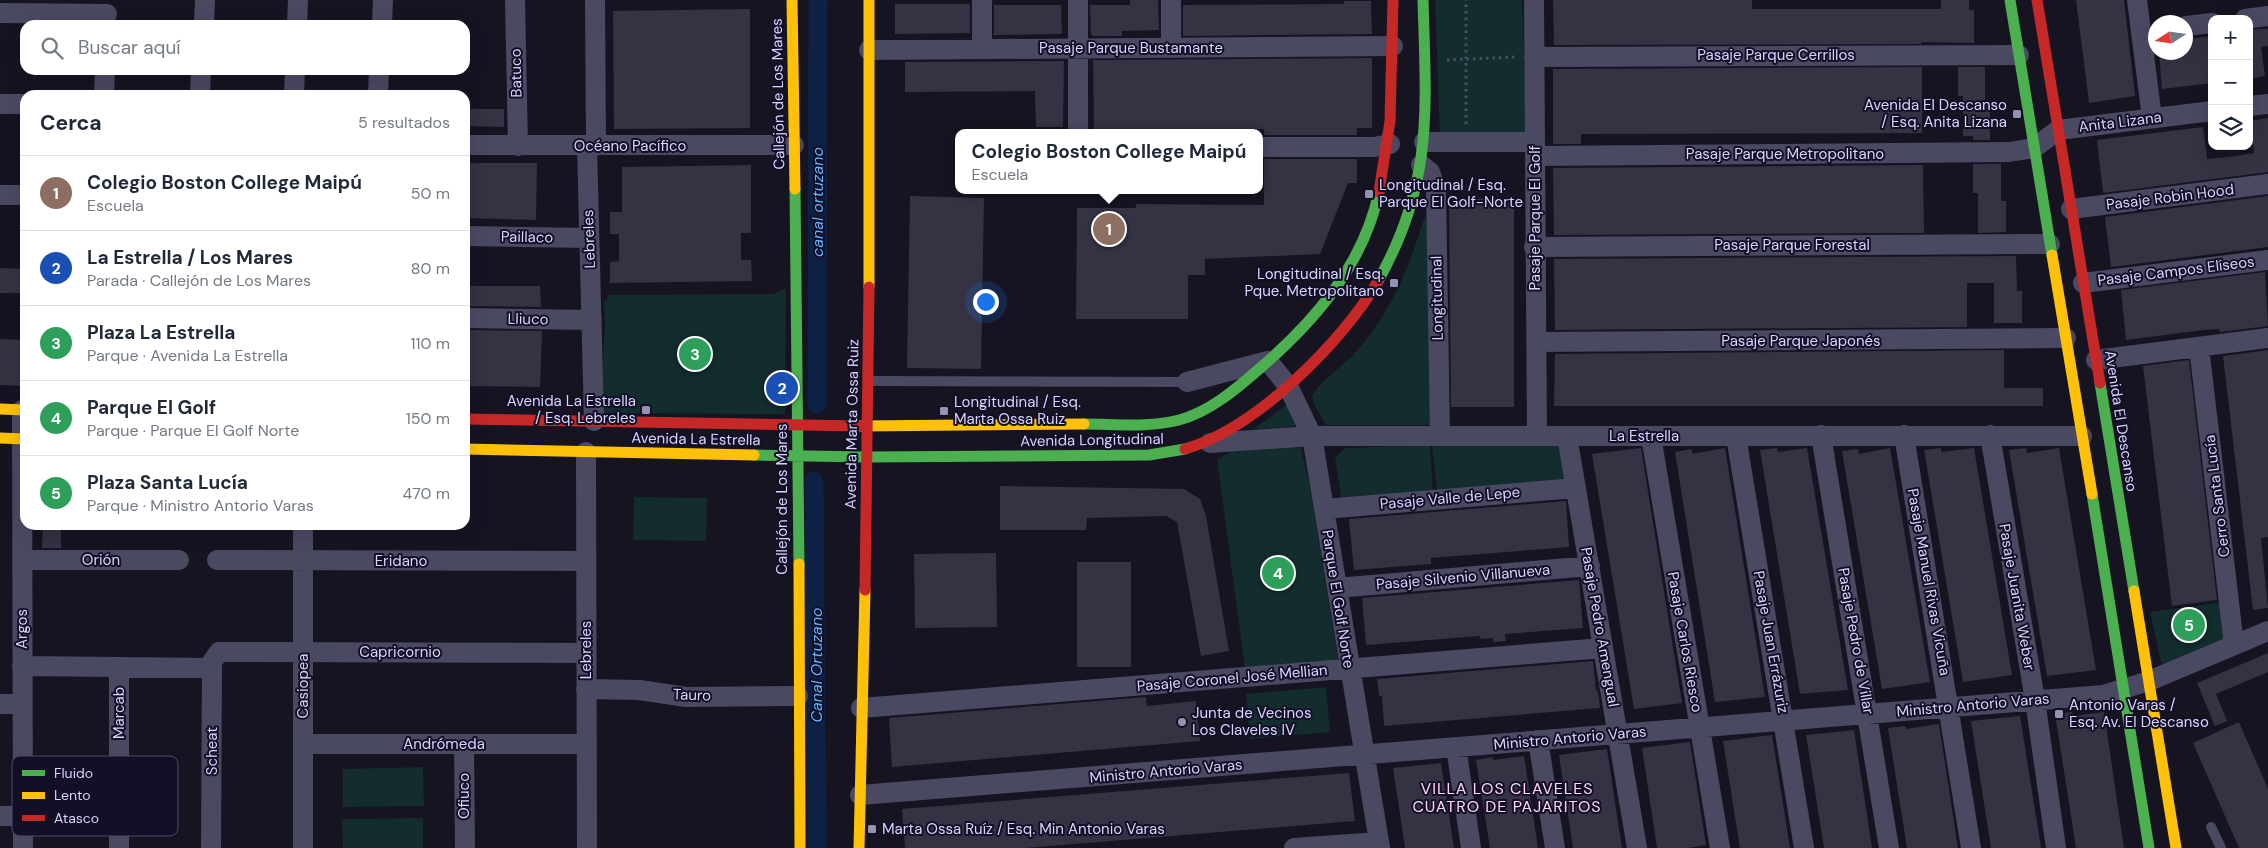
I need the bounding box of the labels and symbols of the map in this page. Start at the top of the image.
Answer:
north arrow [2148,15,2193,60]
street label: Callejón de Los Mares [767,18,789,170]
street label: Pasaje Parque Bustamante [1039,38,1223,58]
street label: Pasaje Parque Cerrillos [1697,45,1855,65]
street label: Batuco [506,48,526,98]
place label: Avenida El Descanso / Esq. Anita Lizana [1864,95,2007,132]
street label: Anita Lizana [2077,107,2163,137]
marker: Avenida El Descanso / Esq. Anita Lizana [2011,108,2023,120]
street label: Océano Pacífico [574,136,686,156]
street label: Pasaje Parque Metropolitano [1686,144,1884,164]
street label: Pasaje Parque El Golf [1525,145,1545,291]
water label: canal ortuzano [807,147,828,257]
place label: Longitudinal / Esq. Parque El Golf-Norte [1379,175,1523,212]
street label: Pasaje Robin Hood [2105,179,2235,215]
marker: Longitudinal / Esq. Parque El Golf-Norte [1363,188,1375,200]
street label: Lebreles [578,209,600,269]
pin: 1 [1093,210,1125,248]
street label: Paillaco [501,227,553,247]
street label: Pasaje Parque Forestal [1714,235,1870,255]
street label: Pasaje Campos Elíseos [2096,251,2256,291]
street label: Longitudinal [1426,255,1448,341]
place label: Longitudinal / Esq. Pque. Metropolitano [1245,264,1384,301]
marker: Longitudinal / Esq. Pque. Metropolitano [1388,277,1400,289]
your location [973,289,999,315]
street label: Lliuco [507,309,549,329]
street label: Pasaje Parque Japonés [1721,331,1881,351]
pin: 3 [679,335,711,373]
street label: Avenida Marta Ossa Ruiz [841,339,863,509]
street label: Avenida El Descanso [2100,349,2142,493]
pin: 2 [766,369,798,407]
place label: Avenida La Estrella / Esq. Lebreles [507,391,636,428]
place label: Longitudinal / Esq. Marta Ossa Ruiz [954,392,1081,429]
marker: Avenida La Estrella / Esq. Lebreles [640,404,652,416]
marker: Longitudinal / Esq. Marta Ossa Ruiz [938,405,950,417]
street label: Callejón de Los Mares [772,423,792,575]
street label: La Estrella [1609,426,1679,446]
street label: Avenida La Estrella [631,428,761,450]
street label: Avenida Longitudinal [1020,429,1164,451]
street label: Cerro Santa Lucía [2200,434,2234,558]
street label: Pasaje Valle de Lepe [1379,482,1521,514]
street label: Pasaje Manuel Rivas Vicuña [1903,487,1955,677]
street label: Pasaje Juanita Weber [1994,522,2040,672]
street label: Parque El Golf Norte [1317,528,1359,670]
street label: Pasaje Pedro Amengual [1576,546,1624,708]
street label: Orión [82,550,120,570]
street label: Eridano [375,551,427,571]
pin: 4 [1262,554,1294,592]
street label: Pasaje Silvenio Villanueva [1375,559,1551,595]
street label: Pasaje Pedro de Villar [1833,566,1879,716]
street label: Pasaje Juan Errázuriz [1749,569,1793,715]
street label: Pasaje Carlos Riesco [1663,570,1707,714]
pin: 5 [2173,606,2205,644]
water label: Canal Ortuzano [806,607,827,723]
street label: Argos [12,609,32,649]
street label: Lebreles [576,621,596,679]
street label: Capricornio [359,642,441,662]
street label: Casiopea [293,653,313,719]
street label: Pasaje Coronel José Mellian [1136,660,1328,696]
street label: Tauro [673,684,712,706]
street label: Marcab [109,687,129,739]
street label: Ministro Antorio Varas [1896,688,2050,722]
place label: Antonio Varas / Esq. Av. El Descanso [2069,695,2209,732]
place label: Junta de Vecinos Los Claveles IV [1192,703,1311,740]
marker: Antonio Varas / Esq. Av. El Descanso [2053,708,2065,720]
marker: Junta de Vecinos Los Claveles IV [1176,716,1188,728]
street label: Ministro Antorio Varas [1493,721,1647,755]
street label: Scheat [202,727,222,775]
street label: Andrómeda [403,734,485,754]
street label: Ministro Antorio Varas [1089,754,1243,788]
legend [12,756,178,836]
text: Fluido [54,764,93,782]
street label: Ofiuco [454,773,474,819]
district label: VILLA LOS CLAVELES CUATRO DE PAJARITOS [1412,778,1602,817]
text: Lento [54,786,91,804]
text: Atasco [54,809,99,827]
place label: Marta Ossa Ruíz / Esq. Min Antonio Varas [882,819,1165,839]
marker: Marta Ossa Ruíz / Esq. Min Antonio Varas [866,823,878,835]

